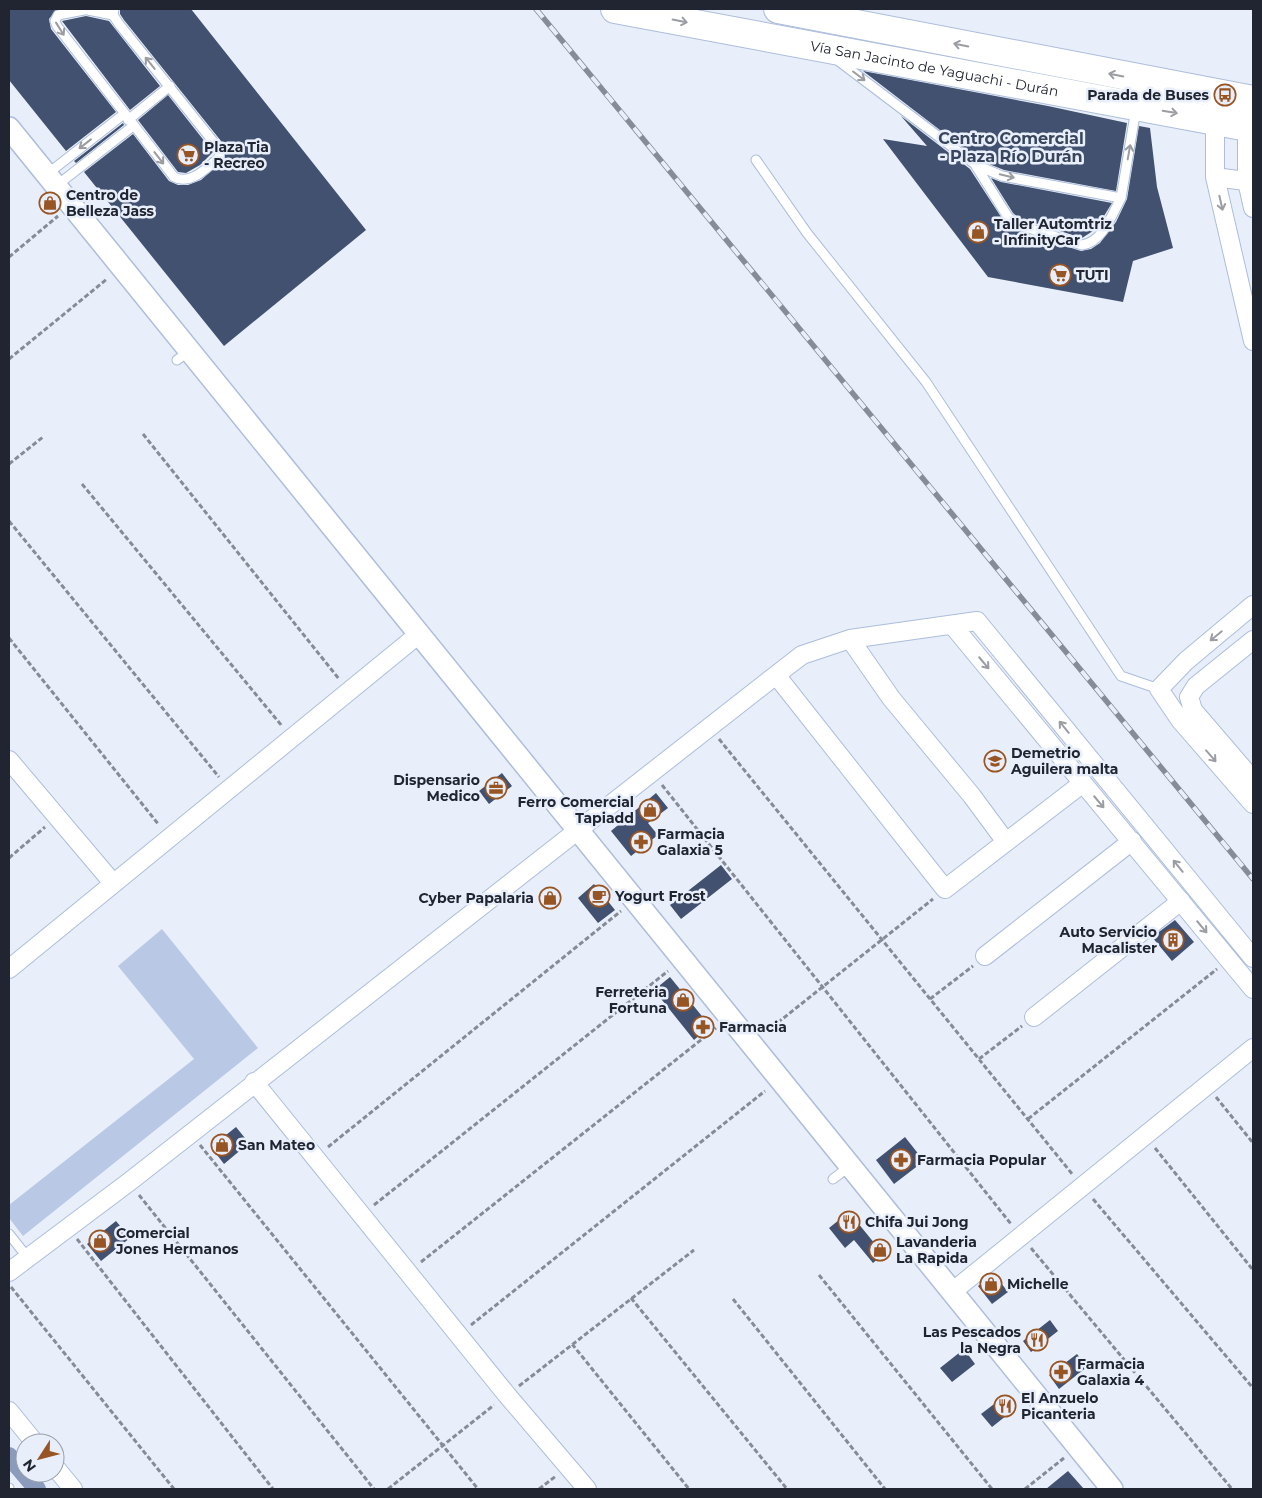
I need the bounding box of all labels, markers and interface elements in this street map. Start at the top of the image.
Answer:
one-way arrow [671,17,687,26]
one-way arrow [55,21,65,35]
street label: Vía San Jacinto de Yaguachi - Durán [809,37,1060,101]
one-way arrow [954,40,970,49]
one-way arrow [145,56,156,69]
one-way arrow [1108,69,1124,79]
one-way arrow [852,71,865,82]
bus stop icon: Parada de Buses [1213,83,1237,107]
place label: Parada de Buses [1087,86,1210,104]
one-way arrow [1161,108,1177,118]
district label: Centro Comercial - Plaza Río Durán [938,129,1084,166]
one-way arrow [79,138,92,149]
place label: Plaza Tia - Recreo [204,138,269,172]
supermarket icon: Plaza Tia - Recreo [176,143,200,167]
one-way arrow [1124,145,1134,161]
one-way arrow [153,151,164,164]
one-way arrow [998,172,1014,182]
place label: Centro de Belleza Jass [66,186,155,220]
shop icon: Centro de Belleza Jass [38,191,62,215]
one-way arrow [1217,195,1227,211]
place label: Taller Automtriz - InfinityCar [994,215,1112,249]
shop icon: Taller Automtriz - InfinityCar [966,220,990,244]
supermarket icon: TUTI [1048,263,1072,287]
place label: TUTI [1076,266,1109,284]
one-way arrow [1209,631,1222,642]
one-way arrow [979,656,990,669]
one-way arrow [1058,721,1069,734]
place label: Demetrio Aguilera malta [1010,744,1118,778]
school or university icon: Demetrio Aguilera malta [983,749,1007,773]
one-way arrow [1206,749,1217,762]
place label: Dispensario Medico [393,771,480,805]
office icon: Dispensario Medico [484,776,508,800]
place label: Ferro Comercial Tapiadd [518,793,634,827]
one-way arrow [1093,795,1104,808]
shop icon: Ferro Comercial Tapiadd [638,798,662,822]
place label: Farmacia Galaxia 5 [657,825,725,859]
pharmacy icon: Farmacia Galaxia 5 [629,830,653,854]
one-way arrow [1172,860,1183,873]
cafe icon: Yogurt Frost [587,884,611,908]
shop icon: Cyber Papalaria [538,886,562,910]
place label: Yogurt Frost [614,887,706,905]
place label: Cyber Papalaria [418,889,534,907]
one-way arrow [1197,921,1208,934]
place label: Auto Servicio Macalister [1059,923,1157,957]
building icon: Auto Servicio Macalister [1161,928,1185,952]
place label: Ferreteria Fortuna [595,983,667,1017]
shop icon: Ferreteria Fortuna [671,988,695,1012]
pharmacy icon: Farmacia [691,1015,715,1039]
place label: Farmacia [719,1018,787,1036]
shop icon: San Mateo [210,1133,234,1157]
place label: San Mateo [238,1136,315,1154]
pharmacy icon: Farmacia Popular [889,1148,913,1172]
place label: Farmacia Popular [917,1151,1046,1169]
restaurant icon: Chifa Jui Jong [837,1210,861,1234]
place label: Chifa Jui Jong [865,1213,969,1231]
place label: Comercial Jones Hermanos [115,1224,239,1258]
shop icon: Comercial Jones Hermanos [88,1229,112,1253]
place label: Lavanderia La Rapida [896,1233,977,1267]
shop icon: Lavanderia La Rapida [868,1238,892,1262]
shop icon: Michelle [979,1272,1003,1296]
place label: Michelle [1007,1275,1069,1293]
place label: Las Pescados la Negra [923,1323,1022,1357]
restaurant icon: Las Pescados la Negra [1025,1328,1049,1352]
place label: Farmacia Galaxia 4 [1077,1355,1145,1389]
pharmacy icon: Farmacia Galaxia 4 [1049,1360,1073,1384]
place label: El Anzuelo Picanteria [1021,1389,1098,1423]
restaurant icon: El Anzuelo Picanteria [993,1394,1017,1418]
north arrow [15,1433,65,1483]
text: N [19,1456,40,1476]

